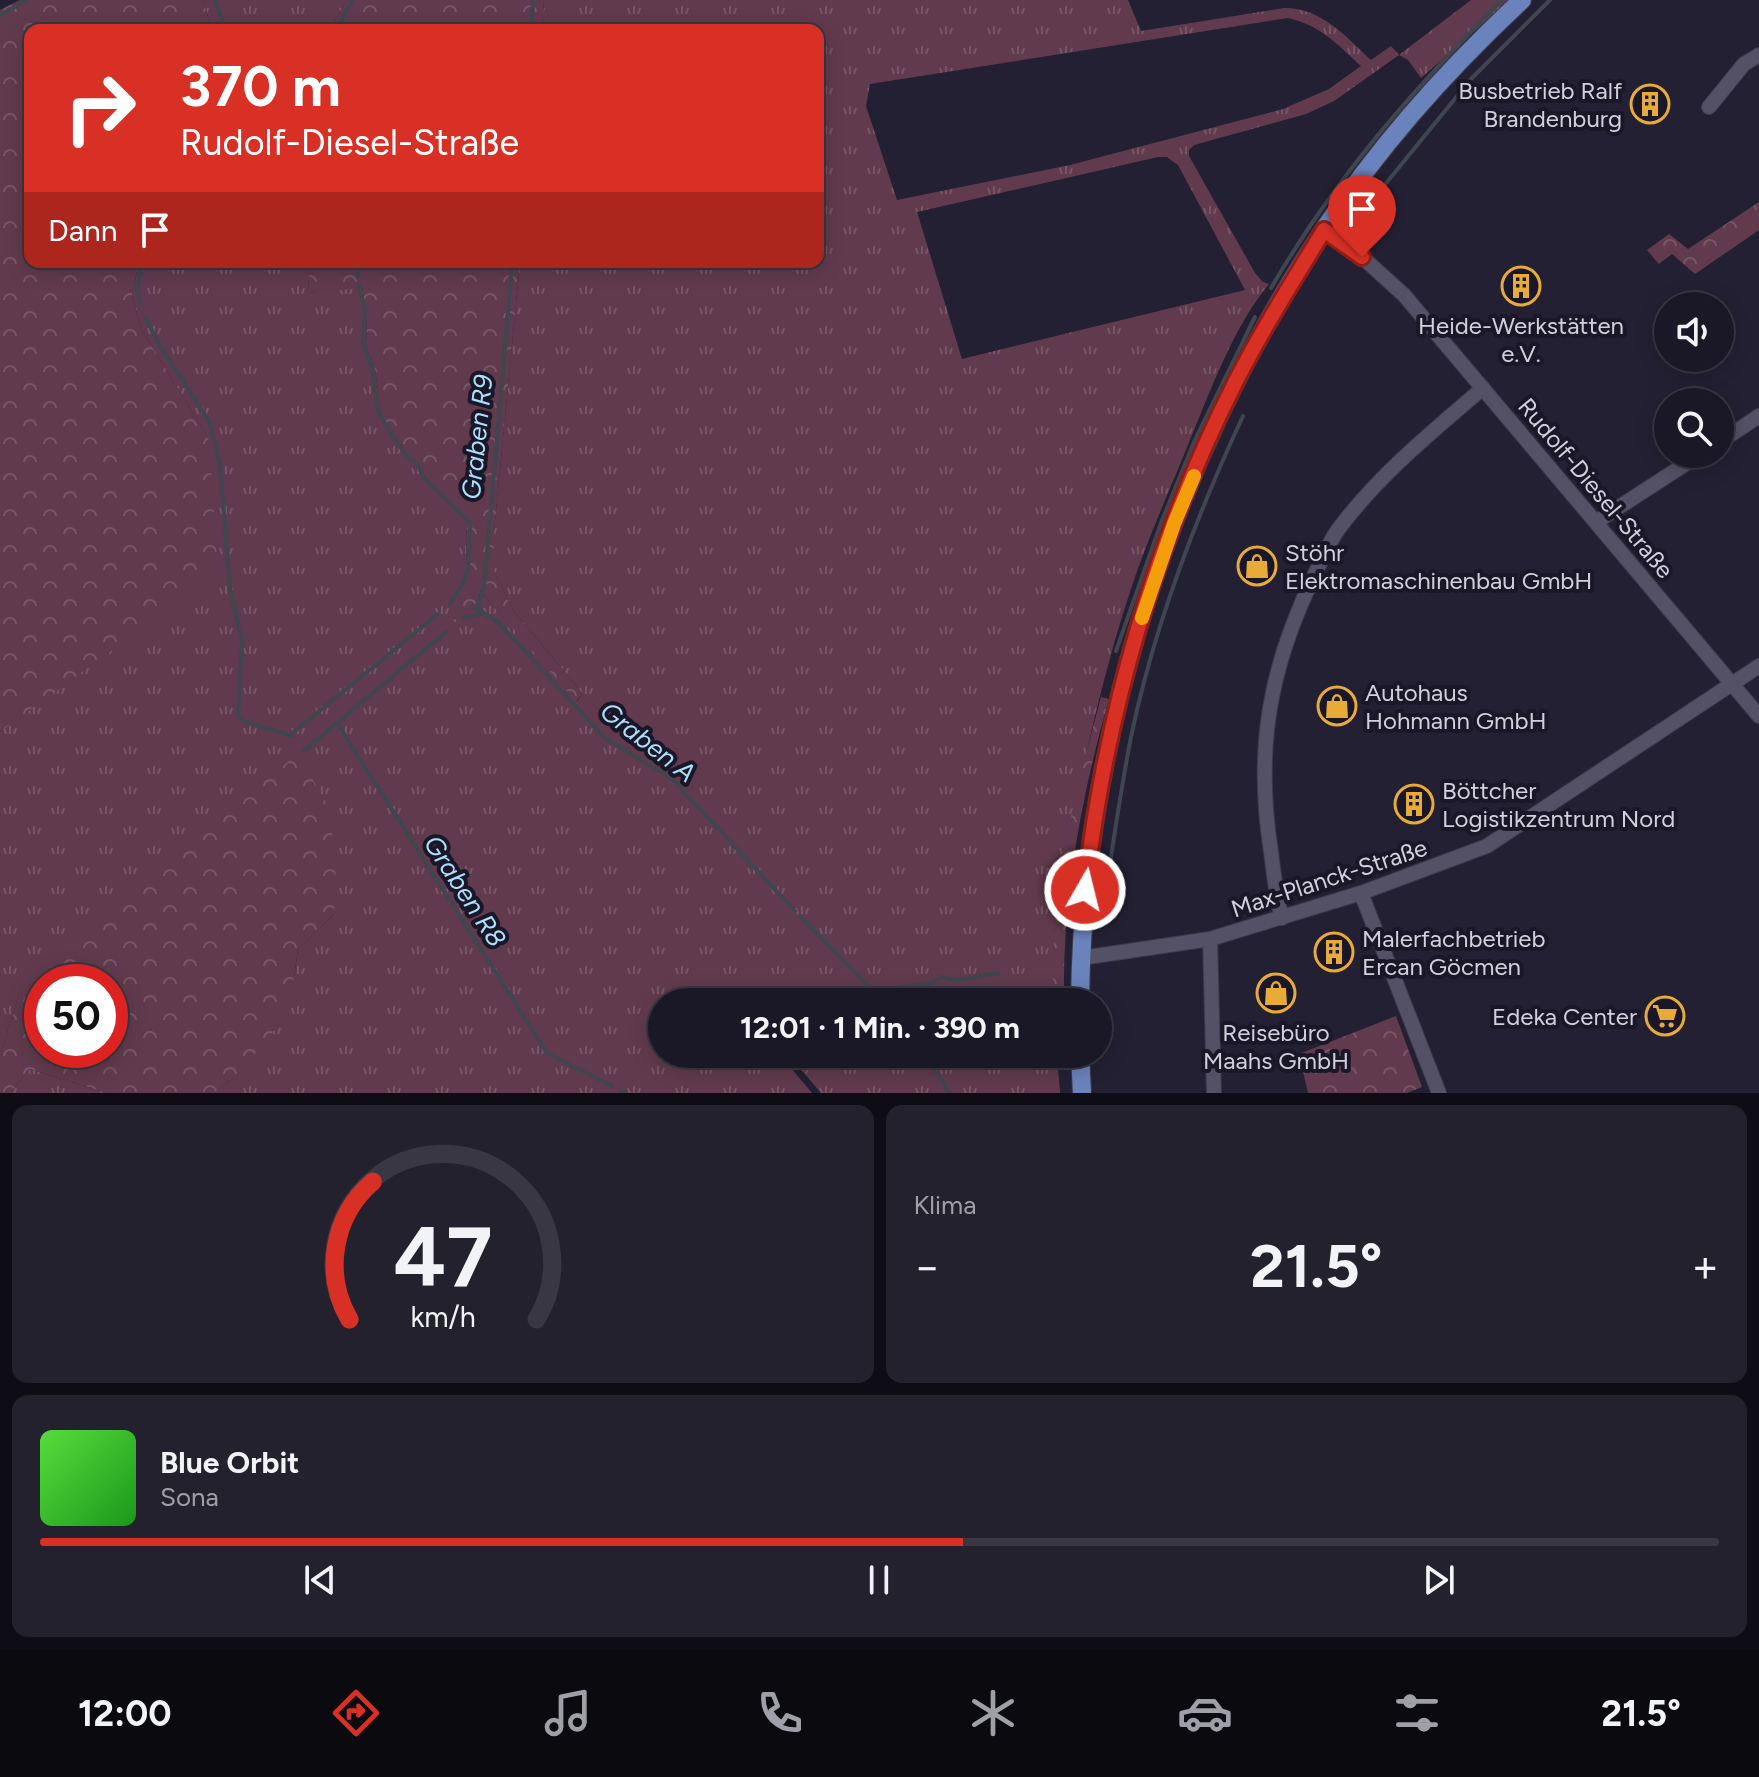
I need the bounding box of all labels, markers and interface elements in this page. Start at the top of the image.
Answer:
text: 370 m [180,53,341,120]
icon: right [48,56,152,160]
place label: Busbetrieb Ralf Brandenburg [1458,76,1622,133]
building icon: Busbetrieb Ralf Brandenburg [1629,83,1671,125]
text: Rudolf-Diesel-Straße [180,121,519,164]
pin [1328,175,1396,257]
icon: arrive [1340,187,1384,231]
icon: arrive [133,208,177,252]
text: Dann [48,212,117,249]
building icon: Heide-Werkstätten e.V. [1500,265,1542,307]
map controls [1654,292,1734,468]
button: sound [1654,292,1734,372]
place label: Heide-Werkstätten e.V. [1418,311,1624,368]
water label: Graben R9 [455,373,499,501]
button: search [1654,388,1734,468]
street label: Rudolf-Diesel-Straße [1512,392,1680,584]
place label: Stöhr Elektromaschinenbau GmbH [1285,538,1592,595]
shop icon: Stöhr Elektromaschinenbau GmbH [1236,545,1278,587]
place label: Autohaus Hohmann GmbH [1365,678,1546,735]
shop icon: Autohaus Hohmann GmbH [1316,685,1358,727]
water label: Graben A [594,695,702,789]
place label: Böttcher Logistikzentrum Nord [1442,776,1675,833]
building icon: Böttcher Logistikzentrum Nord [1393,783,1435,825]
water label: Graben R8 [417,829,513,953]
street label: Max-Planck-Straße [1227,833,1431,923]
position arrow [1043,848,1127,932]
place label: Malerfachbetrieb Ercan Göcmen [1362,924,1546,981]
building icon: Malerfachbetrieb Ercan Göcmen [1313,931,1355,973]
speed limit sign: 50 [24,964,128,1068]
shop icon: Reisebüro Maahs GmbH [1255,972,1297,1014]
supermarket icon: Edeka Center [1644,995,1686,1037]
place label: Edeka Center [1492,1002,1637,1031]
text: 12:01 · 1 Min. · 390 m [740,1009,1020,1046]
place label: Reisebüro Maahs GmbH [1203,1018,1349,1075]
text: Klima [914,1189,977,1221]
text: 47 [393,1207,492,1307]
text: 21.5° [1250,1230,1382,1302]
text: − [914,1240,941,1293]
text: + [1692,1240,1719,1293]
text: km/h [410,1300,475,1334]
text: Blue Orbit [160,1444,299,1481]
text: Sona [160,1481,219,1513]
icon: previous [298,1558,342,1602]
icon: pause [857,1558,901,1602]
icon: next [1417,1558,1461,1602]
icon: directions [328,1685,384,1741]
icon: music [540,1685,596,1741]
icon: phone [752,1685,808,1741]
icon: climate [965,1685,1021,1741]
icon: car [1177,1685,1233,1741]
icon: filters [1389,1685,1445,1741]
text: 12:00 [78,1692,172,1735]
text: 21.5° [1601,1692,1681,1735]

